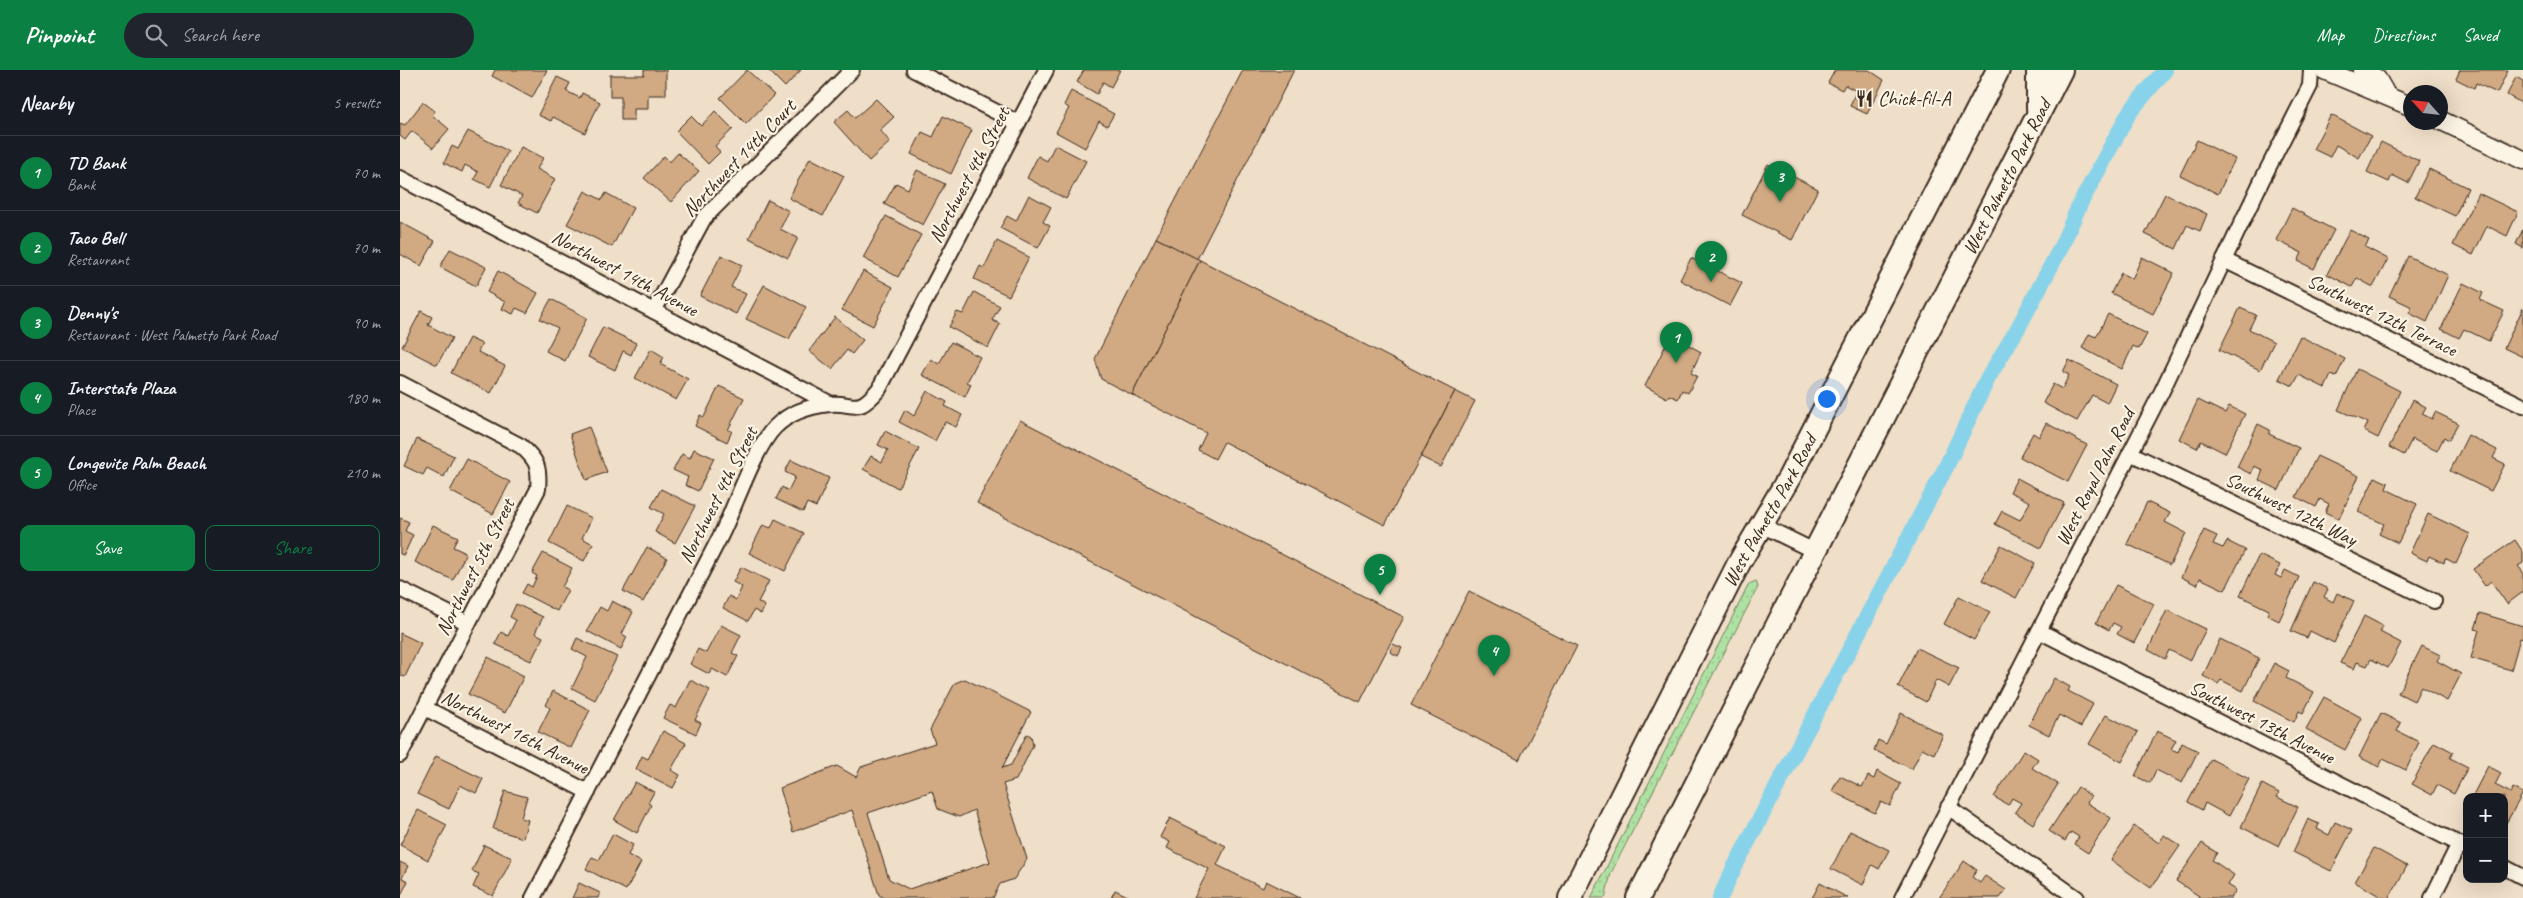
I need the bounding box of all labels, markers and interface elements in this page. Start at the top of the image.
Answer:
search box [124,13,474,58]
text: Pinpoint [25,20,94,50]
icon: search [142,21,170,49]
text: Search here [182,23,259,47]
text: Map [2317,24,2344,46]
text: Directions [2372,24,2435,46]
text: Saved [2463,24,2498,46]
north arrow [2403,85,2448,130]
place label: Chick-fil-A [1878,86,1951,111]
restaurant icon: Chick-fil-A [1854,88,1874,108]
text: Nearby [20,90,73,116]
street label: Northwest 14th Court [677,92,803,222]
street label: West Palmetto Park Road [1956,92,2058,259]
text: 5 results [333,93,380,113]
street label: Northwest 4th Street [923,101,1016,247]
text: TD Bank [67,151,126,175]
pin: 3 [1764,161,1796,202]
text: 1 [32,163,40,183]
text: 70 m [353,163,380,183]
text: Bank [67,175,95,195]
street label: Northwest 14th Avenue [548,224,704,323]
text: Taco Bell [67,226,124,250]
text: 2 [32,238,40,258]
text: 70 m [353,238,380,258]
pin: 2 [1695,241,1727,282]
text: Restaurant [67,250,129,270]
street label: Southwest 12th Terrace [2303,268,2462,363]
text: Denny's [67,301,117,325]
text: 3 [32,313,40,333]
text: 90 m [353,313,380,333]
pin: 1 [1660,322,1692,363]
text: Restaurant · West Palmetto Park Road [67,325,277,345]
text: Interstate Plaza [67,376,175,400]
your location [1814,386,1840,412]
text: 4 [32,388,40,408]
text: 180 m [346,388,380,408]
text: Place [67,400,95,420]
street label: West Royal Palm Road [2050,402,2142,550]
street label: Northwest 4th Street [673,420,764,567]
street label: West Palmetto Park Road [1717,427,1823,591]
text: Longevite Palm Beach [67,451,206,475]
text: 5 [33,463,39,483]
text: 210 m [346,463,380,483]
street label: Southwest 12th Way [2221,466,2363,553]
text: Office [67,475,96,495]
street label: Northwest 5th Street [430,492,521,639]
button: Save [20,525,195,571]
button: Share [205,525,380,571]
pin: 5 [1364,554,1396,595]
pin: 4 [1478,635,1510,676]
street label: Southwest 13th Avenue [2185,675,2340,770]
street label: Northwest 16th Avenue [437,684,594,781]
map controls [2463,793,2508,883]
button: + [2463,793,2508,838]
button: − [2463,838,2508,883]

